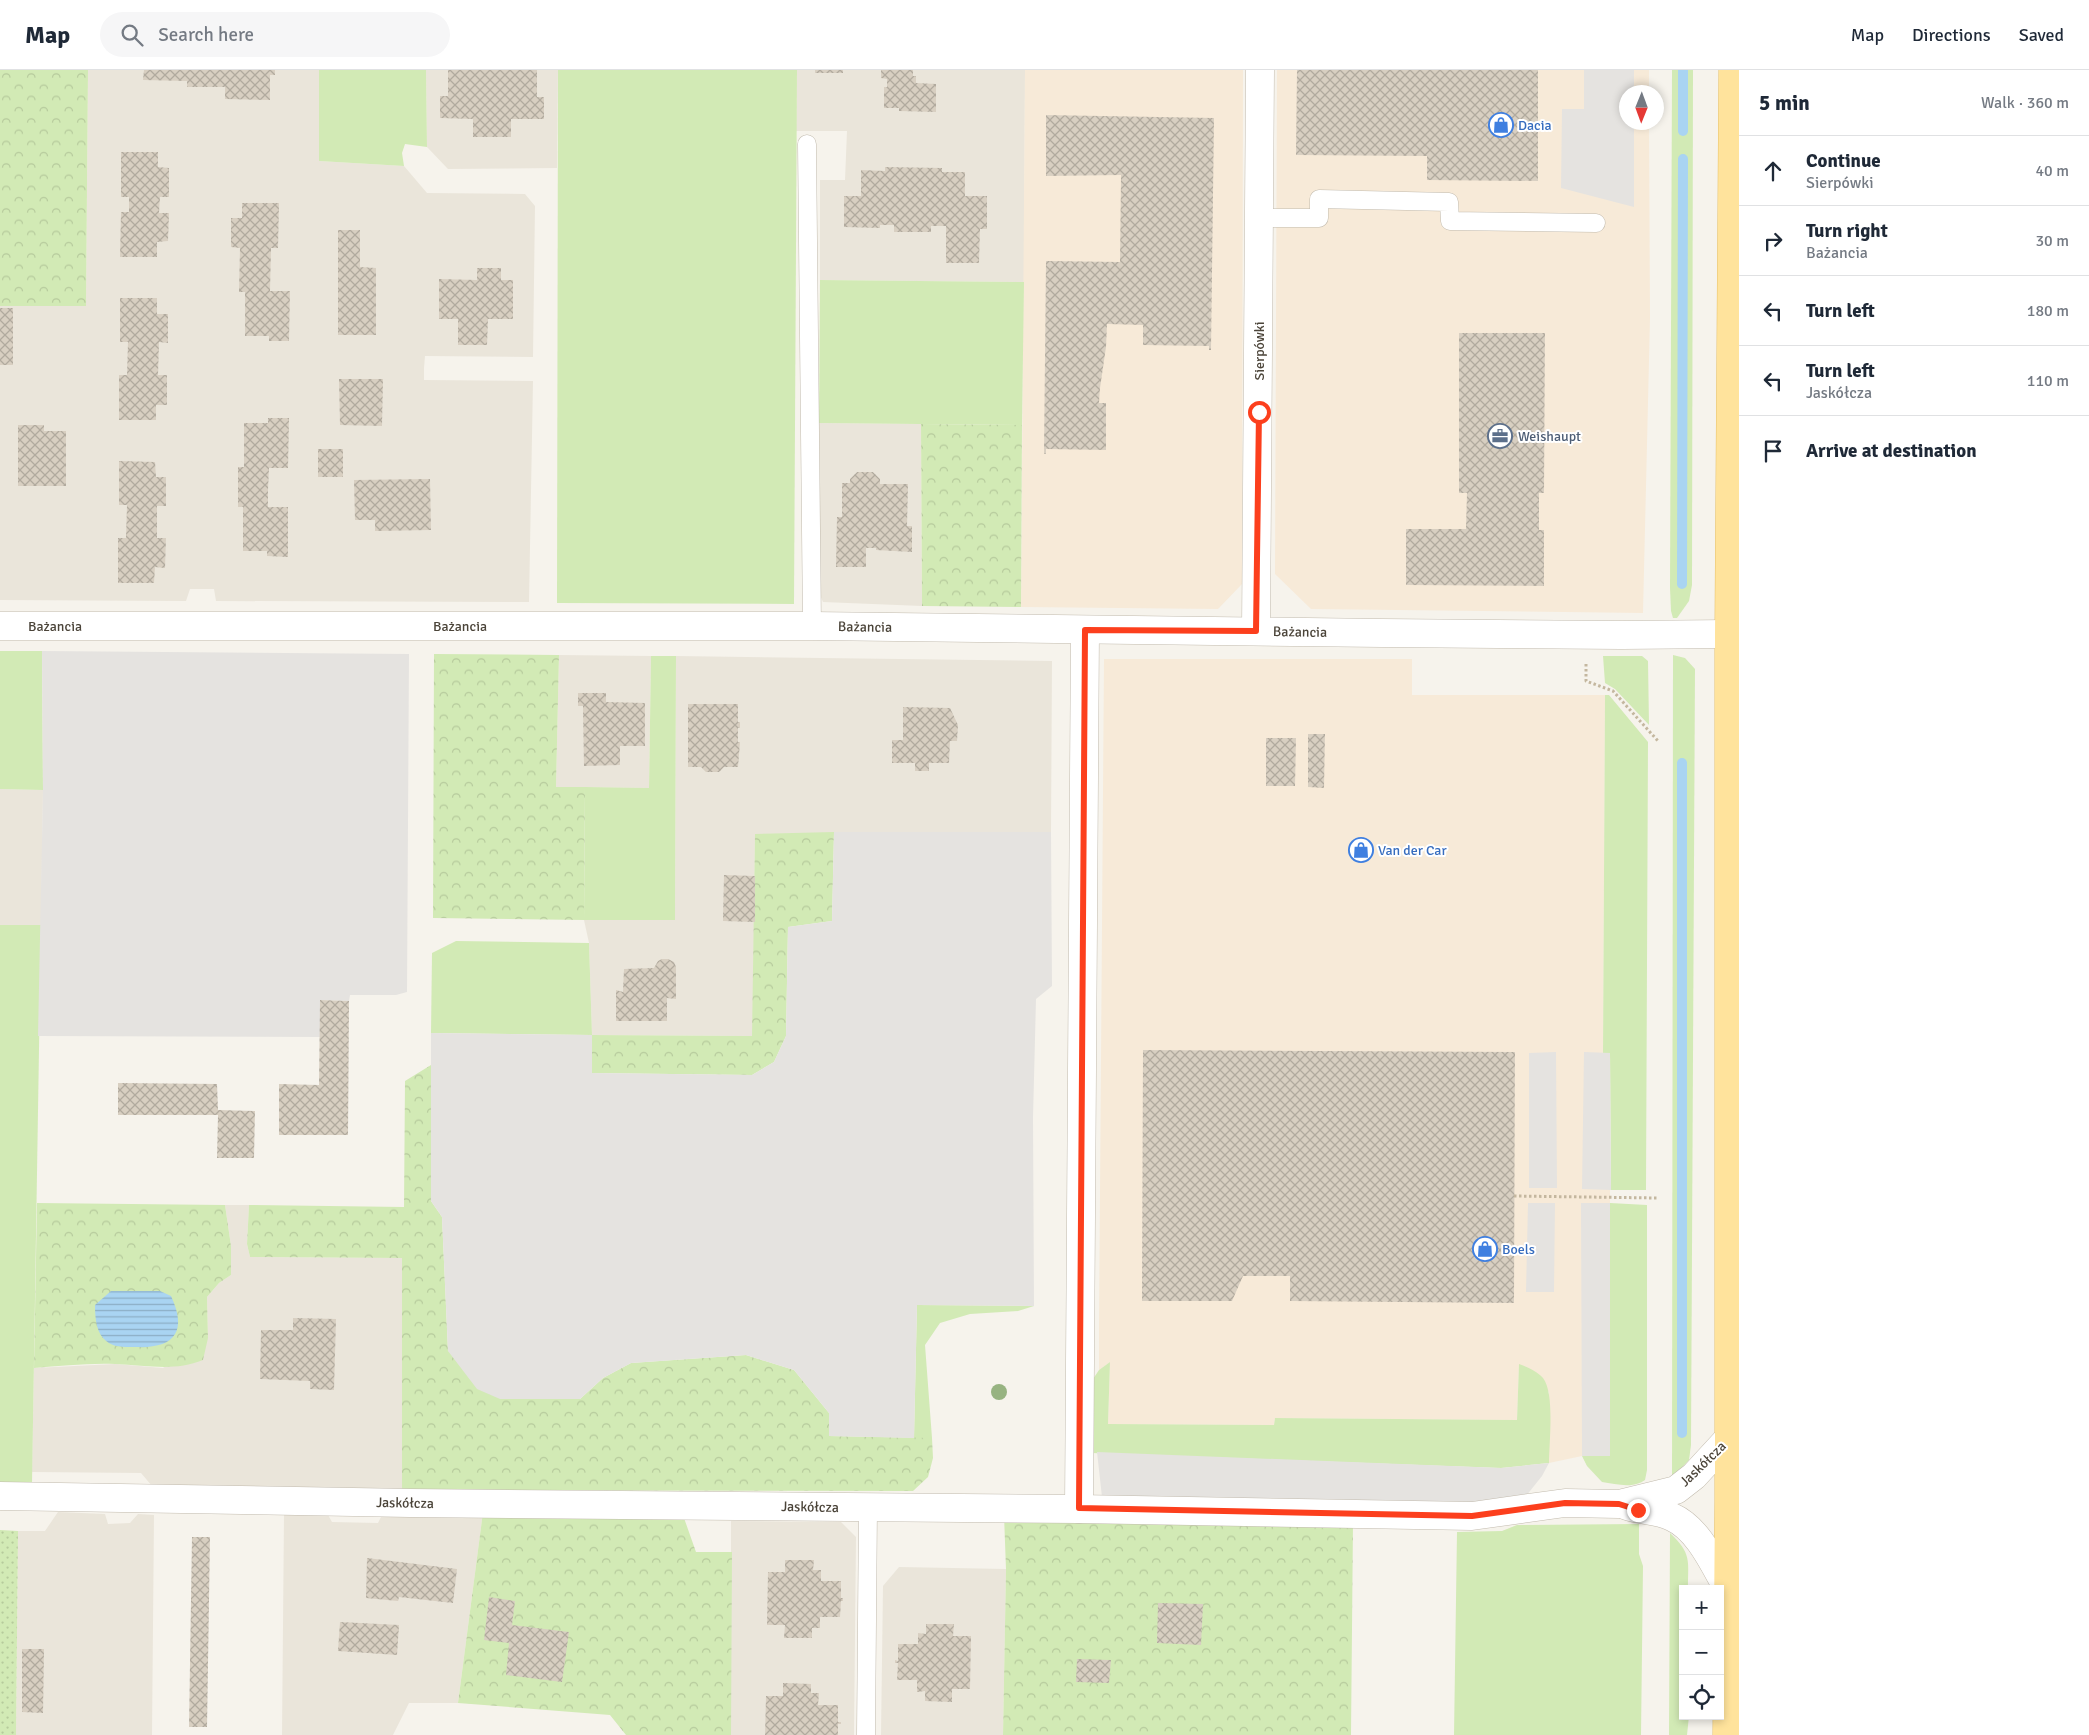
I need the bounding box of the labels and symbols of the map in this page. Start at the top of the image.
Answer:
north arrow [1619,85,1664,130]
shop icon: Dacia [1488,112,1514,138]
place label: Dacia [1518,117,1552,134]
street label: Sierpówki [1251,321,1268,381]
route start [1248,401,1271,424]
office icon: Weishaupt [1487,423,1513,449]
place label: Weishaupt [1518,428,1581,445]
street label: Bażancia [28,618,82,635]
street label: Bażancia [433,618,487,635]
street label: Bażancia [838,618,892,636]
street label: Bażancia [1273,623,1327,641]
shop icon: Van der Car [1348,837,1374,863]
place label: Van der Car [1378,842,1447,859]
shop icon: Boels [1472,1236,1498,1262]
place label: Boels [1502,1241,1535,1258]
street label: Jaskółcza [1676,1438,1730,1490]
street label: Jaskółcza [376,1494,434,1512]
street label: Jaskółcza [781,1498,839,1516]
route end [1627,1499,1650,1522]

